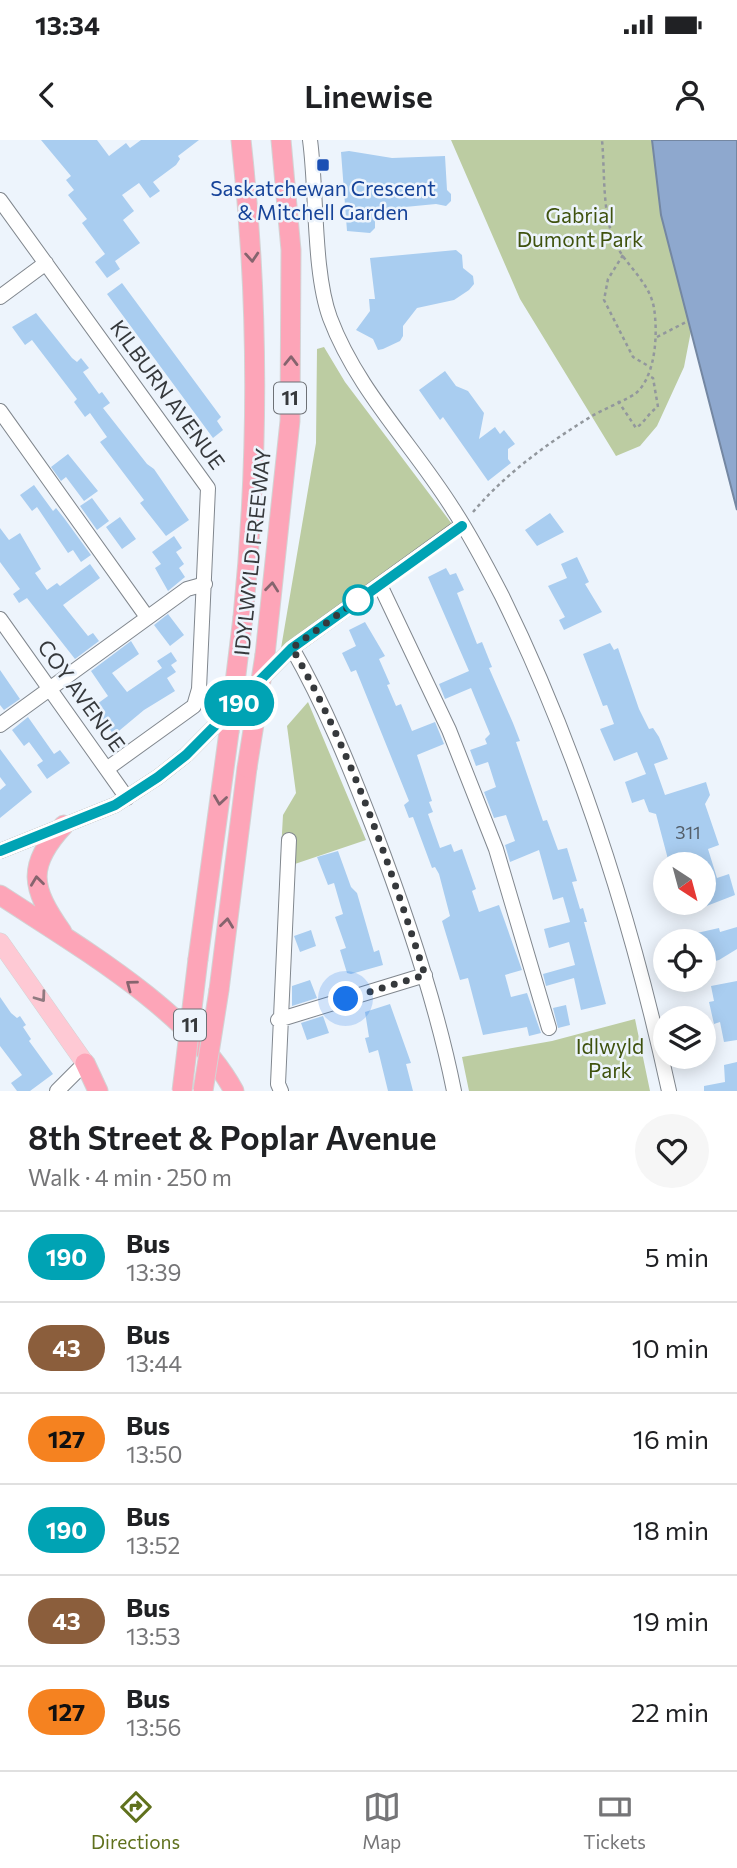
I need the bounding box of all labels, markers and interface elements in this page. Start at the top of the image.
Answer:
text: 13:34 [35,9,100,40]
text: Linewise [304,75,433,115]
icon: back [28,76,66,114]
icon: person [671,76,709,114]
marker: Saskatchewan Crescent & Mitchell Garden [315,157,331,173]
place label: Saskatchewan Crescent & Mitchell Garden [210,175,436,224]
park label: Gabrial Dumont Park [517,202,643,251]
one-way arrow [245,251,260,262]
street label: KILBURN AVENUE [106,315,231,474]
one-way arrow [284,355,299,366]
road number: 11 [274,382,306,414]
street label: IDYLWYLD FREEWAY [228,447,275,657]
one-way arrow [264,581,279,592]
unlabelled marker [343,585,373,615]
street label: COY AVENUE [33,634,131,756]
line badge: 190 [199,680,279,726]
text: 190 [218,688,260,717]
one-way arrow [213,794,228,806]
house number: 311 [675,821,701,843]
north arrow [653,852,716,915]
map controls [653,852,716,1069]
one-way arrow [30,875,45,887]
one-way arrow [220,917,235,928]
button: locate [653,929,716,992]
one-way arrow [126,980,139,993]
your location [328,981,363,1016]
one-way arrow [32,989,45,1001]
button: layers [653,1006,716,1069]
road number: 11 [174,1010,206,1040]
park label: Idlwyld Park [576,1033,644,1082]
button: heart [635,1114,709,1188]
text: 8th Street & Poplar Avenue [28,1116,437,1157]
text: Walk · 4 min · 250 m [28,1163,232,1191]
text: Bus [126,1227,170,1258]
text: 5 min [645,1241,709,1272]
text: 190 [46,1242,87,1271]
text: 13:39 [126,1258,181,1286]
text: Bus [126,1318,170,1349]
text: 10 min [632,1332,709,1363]
text: 43 [52,1333,81,1362]
text: 13:44 [126,1349,182,1377]
text: Bus [126,1409,170,1440]
text: 16 min [633,1423,709,1454]
text: 127 [48,1424,85,1453]
text: 13:50 [126,1440,183,1468]
text: Bus [126,1500,170,1531]
text: 18 min [633,1514,709,1545]
text: 190 [46,1515,87,1544]
text: 13:52 [126,1531,180,1559]
text: Bus [126,1591,170,1622]
text: 19 min [633,1605,709,1636]
text: 43 [52,1606,81,1635]
text: 13:53 [126,1622,181,1650]
text: Bus [126,1682,170,1713]
text: 22 min [631,1696,709,1727]
text: 127 [48,1697,85,1726]
text: 13:56 [126,1713,182,1741]
tab: Directions [91,1788,180,1853]
tab: Map [362,1788,401,1853]
tab: Tickets [583,1788,646,1853]

